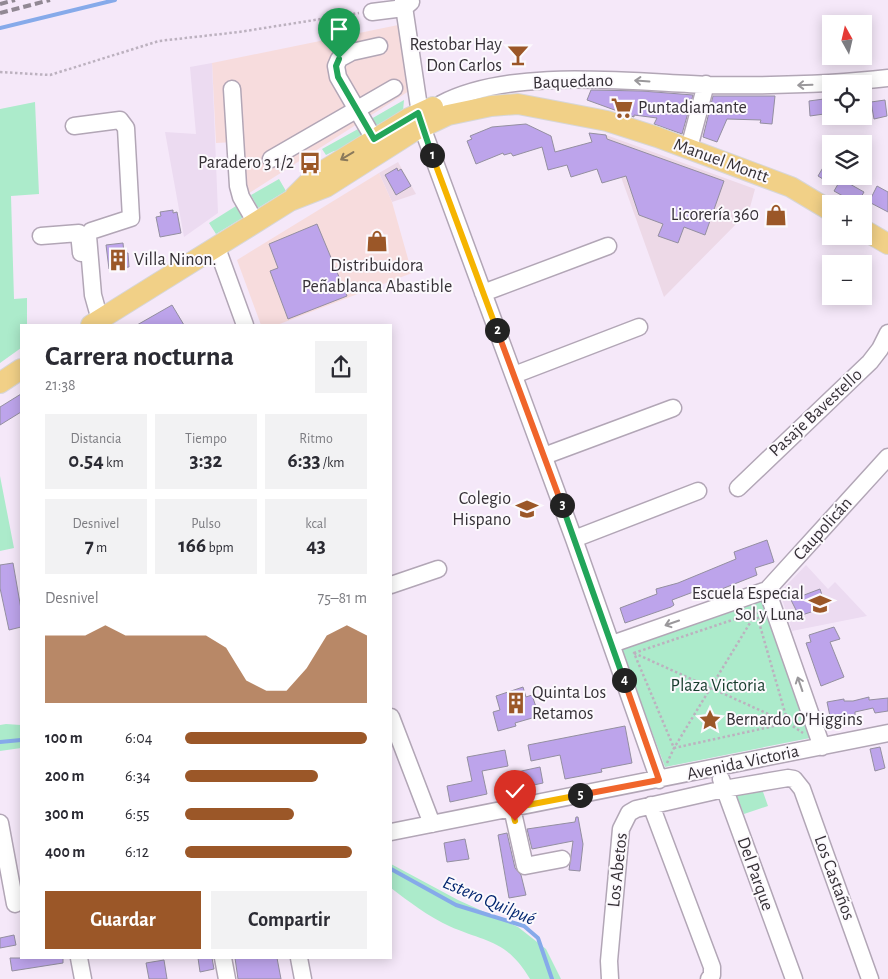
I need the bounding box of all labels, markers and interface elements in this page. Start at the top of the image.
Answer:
pin [318,8,360,59]
icon: arrive [325,15,353,43]
north arrow [822,15,872,65]
map controls [822,15,872,305]
place label: Restobar Hay Don Carlos [409,36,502,75]
bar icon: Restobar Hay Don Carlos [505,42,531,68]
street label: Baquedano [533,72,614,92]
button: locate [822,75,872,125]
one-way arrow [634,77,650,86]
one-way arrow [797,80,813,90]
supermarket icon: Puntadiamante [609,95,635,121]
place label: Puntadiamante [638,99,747,117]
button: layers [822,135,872,185]
street label: Manuel Montt [671,136,771,187]
pin: 1 [420,142,444,168]
text: 1 [430,148,435,162]
bus stop icon: Paradero 3 1/2 [297,150,323,176]
one-way arrow [340,152,354,162]
place label: Paradero 3 1/2 [198,154,294,172]
button: + [822,195,872,245]
shop icon: Licorería 360 [763,202,789,228]
place label: Licorería 360 [671,206,759,224]
shop icon: Distribuidora Peñablanca Abastible [364,228,390,254]
building icon: Villa Ninon. [105,247,131,273]
place label: Villa Ninon. [134,251,217,269]
button: − [822,255,872,305]
place label: Distribuidora Peñablanca Abastible [302,257,452,296]
pin: 2 [484,318,510,342]
text: 2 [494,323,501,337]
button: share [315,341,367,393]
text: Carrera nocturna [45,343,234,371]
street label: Pasaje Bavestello [766,365,866,460]
text: 21:38 [45,377,76,393]
text: Distancia [71,432,121,446]
text: Tiempo [185,432,227,446]
text: Ritmo [299,432,333,446]
text: 0.54 [68,450,104,471]
text: 3:32 [190,450,222,471]
text: 6:33 [288,450,321,471]
text: km [104,456,124,470]
text: /km [321,456,344,470]
place label: Colegio Hispano [452,490,511,529]
pin: 3 [550,492,574,518]
street label: Caupolicán [790,494,856,564]
school or university icon: Colegio Hispano [514,496,540,522]
text: 3 [559,498,566,512]
text: Desnivel [73,517,119,531]
text: Pulso [191,517,221,531]
text: kcal [305,517,327,531]
text: 7 [85,535,94,556]
text: 166 [178,535,206,556]
text: 43 [306,535,326,556]
text: m [94,541,107,555]
text: bpm [206,541,234,555]
place label: Escuela Especial Sol y Luna [692,585,804,624]
text: Desnivel [45,590,99,606]
text: 75–81 m [317,590,367,606]
school or university icon: Escuela Especial Sol y Luna [807,591,833,617]
one-way arrow [664,619,680,628]
pin: 4 [612,668,636,692]
text: 4 [621,673,628,687]
park label: Plaza Victoria [671,677,765,695]
one-way arrow [795,677,804,693]
place label: Quinta Los Retamos [532,684,606,723]
building icon: Quinta Los Retamos [503,690,529,716]
place icon: Bernardo O'Higgins [697,707,723,733]
place label: Bernardo O'Higgins [726,711,863,729]
text: 100 m [45,730,83,746]
text: 6:04 [125,730,152,746]
street label: Avenida Victoria [685,742,801,784]
text: 200 m [45,768,85,784]
text: 6:34 [125,768,150,784]
pin [494,770,536,821]
icon: check [501,777,529,805]
pin: 5 [568,782,592,808]
text: 5 [577,788,584,802]
text: 300 m [45,806,84,822]
text: 6:55 [125,806,150,822]
street label: Los Abetos [605,832,631,908]
street label: Los Castaños [810,833,858,923]
street label: Del Parque [733,835,777,913]
text: 400 m [45,844,85,860]
text: 6:12 [125,844,149,860]
water label: Estero Quilpué [440,873,538,929]
button: Guardar [45,891,201,949]
button: Compartir [211,891,367,949]

